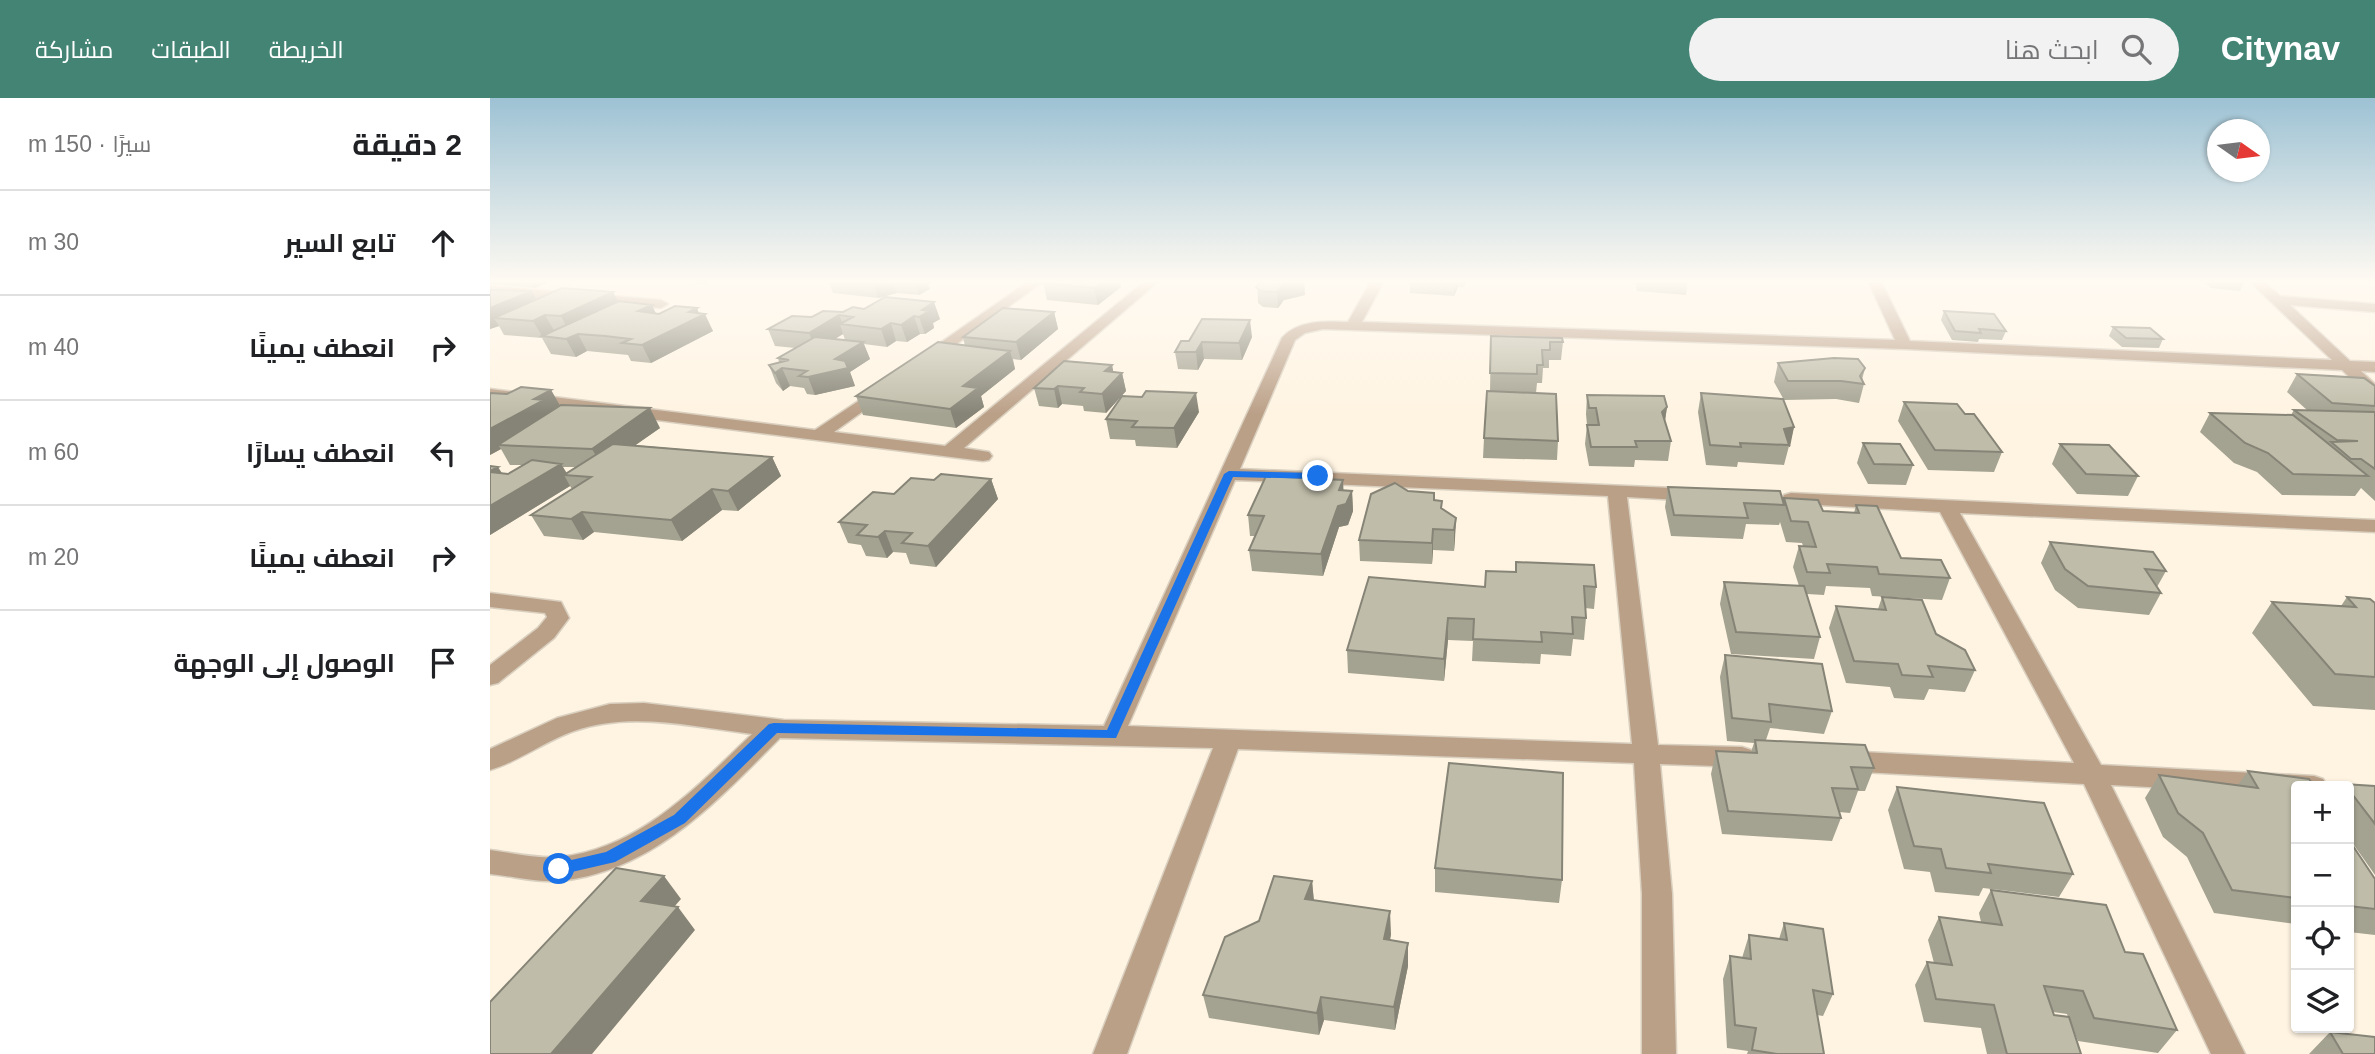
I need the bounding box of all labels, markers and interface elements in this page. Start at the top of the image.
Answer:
search box [1689,18,2179,81]
icon: search [2117,30,2155,68]
text: Citynav [2221,30,2340,67]
text: ابحث هنا [2005,35,2099,65]
text: مشاركة [35,36,113,63]
text: الطبقات [151,36,231,63]
text: الخريطة [269,36,344,63]
north arrow [2207,119,2270,182]
text: 2 دقيقة [352,128,462,161]
text: سيرًا · 150 m [28,131,151,157]
icon: ahead [424,224,462,262]
text: تابع السير [284,228,395,258]
text: 30 m [28,229,79,255]
icon: right [424,329,462,367]
text: انعطف يمينًا [249,333,395,363]
text: 40 m [28,334,79,360]
icon: left [424,434,462,472]
text: انعطف يسارًا [246,438,395,468]
text: 60 m [28,439,79,465]
route end [1302,460,1333,491]
icon: right [424,539,462,577]
text: انعطف يمينًا [249,543,395,573]
text: 20 m [28,544,79,570]
icon: arrive [424,644,462,682]
text: الوصول إلى الوجهة [173,648,395,678]
map controls [2291,781,2354,1033]
button: + [2291,781,2354,844]
button: − [2291,844,2354,907]
route start [543,853,574,884]
button: locate [2291,907,2354,970]
button: layers [2291,970,2354,1033]

